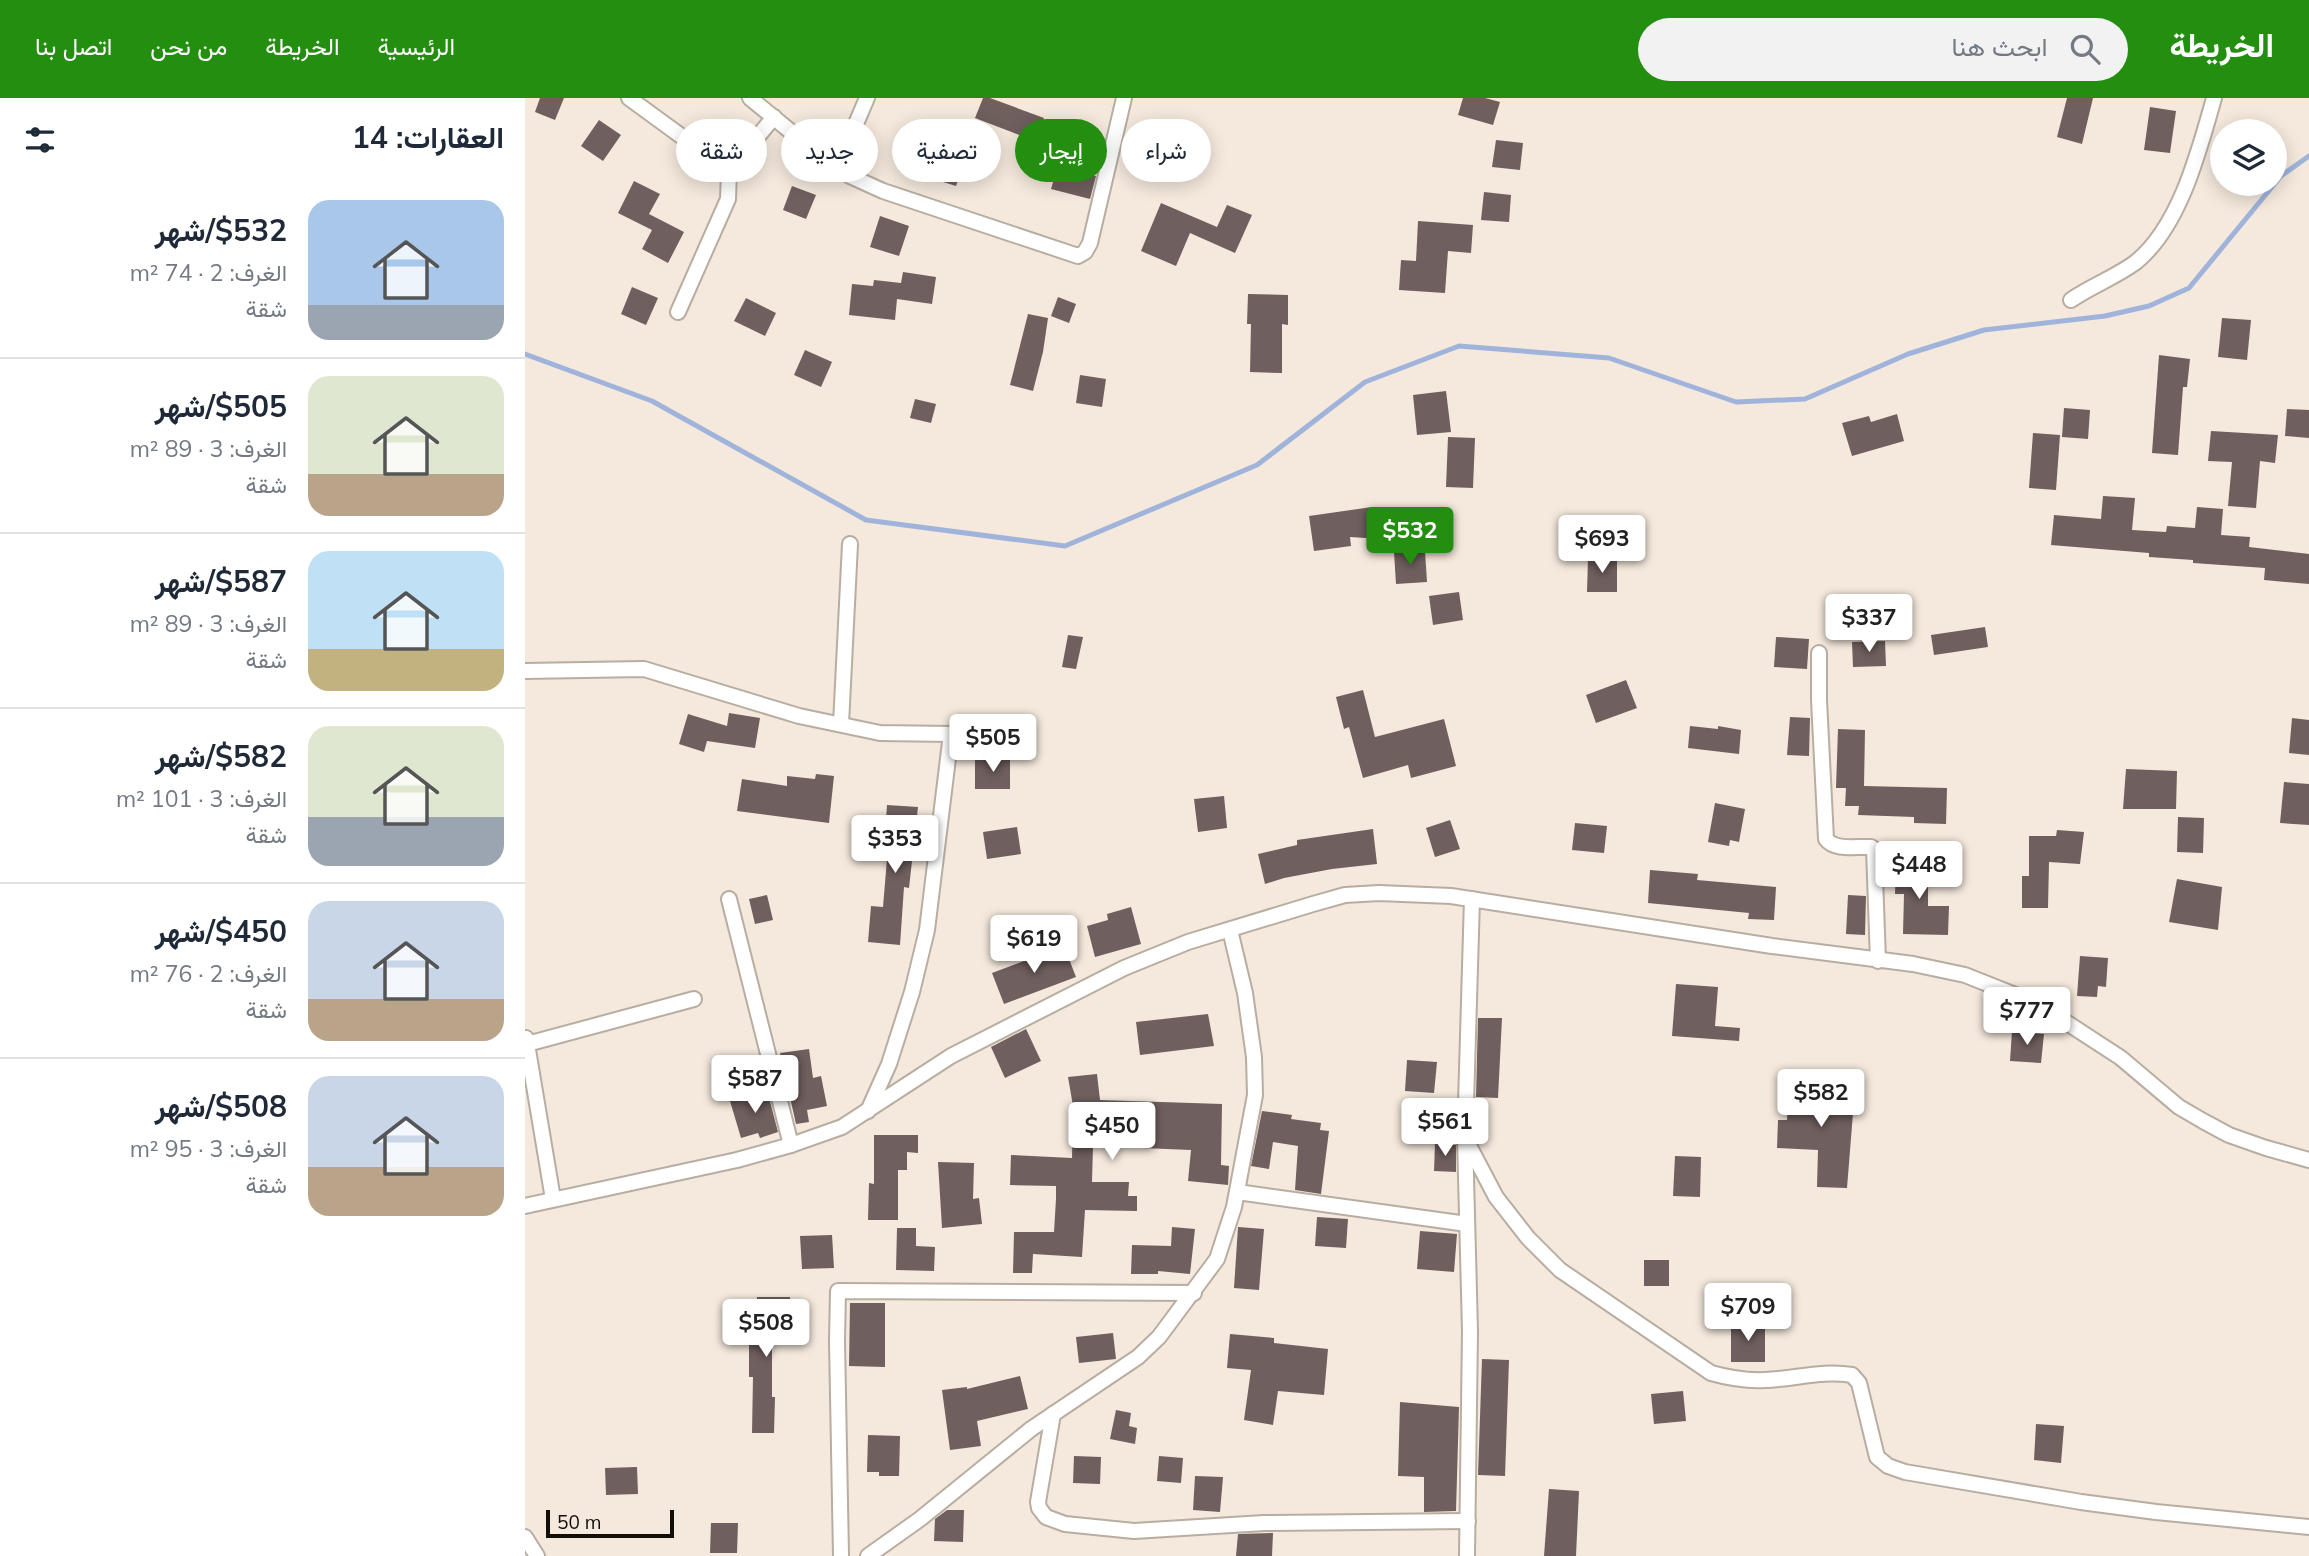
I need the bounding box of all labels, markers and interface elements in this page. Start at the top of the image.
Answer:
search box [1638,18,2128,81]
text: الخريطة [2170,24,2274,65]
text: ابحث هنا [1952,30,2048,63]
icon: search [2066,30,2104,68]
text: اتصل بنا [35,31,112,61]
text: من نحن [150,31,227,61]
text: الخريطة [265,31,339,61]
text: الرئيسية [377,31,455,61]
text: العقارات: 14 [352,118,504,156]
chip: شقة [676,119,767,182]
chip: جديد [781,119,878,182]
chip: تصفية [892,119,1001,182]
chip: إيجار [1015,119,1107,182]
chip: شراء [1121,119,1211,182]
map controls [2210,119,2287,196]
button: layers [2210,119,2287,196]
icon: filters [21,121,59,159]
text: $532/شهر [155,211,287,249]
icon: home [364,228,448,312]
text: الغرف: 2 · 74 m² [130,258,287,287]
text: شقة [245,294,287,323]
text: $505/شهر [155,387,287,425]
icon: home [364,404,448,488]
text: الغرف: 3 · 89 m² [130,434,287,463]
text: شقة [245,470,287,499]
pin: $532 [1369,508,1451,567]
text: $532 [1382,515,1438,544]
pin: $693 [1561,516,1643,575]
text: $693 [1574,523,1630,552]
text: $587/شهر [155,562,287,600]
icon: home [364,579,448,663]
pin: $337 [1828,594,1910,654]
text: $337 [1841,602,1897,631]
text: الغرف: 3 · 89 m² [130,609,287,638]
text: شقة [245,645,287,674]
pin: $505 [952,714,1034,774]
text: $505 [965,722,1021,751]
text: $582/شهر [155,737,287,775]
icon: home [364,754,448,838]
text: الغرف: 3 · 101 m² [116,784,287,813]
pin: $353 [854,816,936,875]
text: شقة [245,820,287,849]
text: $353 [867,823,923,852]
pin: $448 [1878,842,1960,901]
text: $448 [1891,849,1947,878]
text: $450/شهر [155,912,287,950]
pin: $619 [993,916,1075,975]
text: $619 [1006,923,1062,952]
icon: home [364,929,448,1013]
text: الغرف: 2 · 76 m² [130,959,287,988]
pin: $777 [1986,988,2068,1047]
text: شقة [245,995,287,1024]
text: $777 [1999,995,2055,1024]
pin: $587 [714,1056,796,1115]
text: $587 [727,1063,783,1092]
pin: $582 [1780,1070,1862,1129]
text: $582 [1793,1077,1849,1106]
text: $508/شهر [155,1087,287,1125]
pin: $561 [1404,1098,1486,1158]
pin: $450 [1071,1102,1153,1162]
icon: home [364,1104,448,1188]
text: $561 [1417,1106,1473,1135]
text: $450 [1084,1110,1140,1139]
text: الغرف: 3 · 95 m² [130,1134,287,1163]
text: شقة [245,1170,287,1199]
pin: $709 [1707,1284,1789,1343]
text: $709 [1720,1291,1776,1320]
pin: $508 [725,1300,807,1359]
text: $508 [738,1307,794,1336]
scale bar [546,1507,674,1539]
text: 50 m [557,1510,601,1534]

